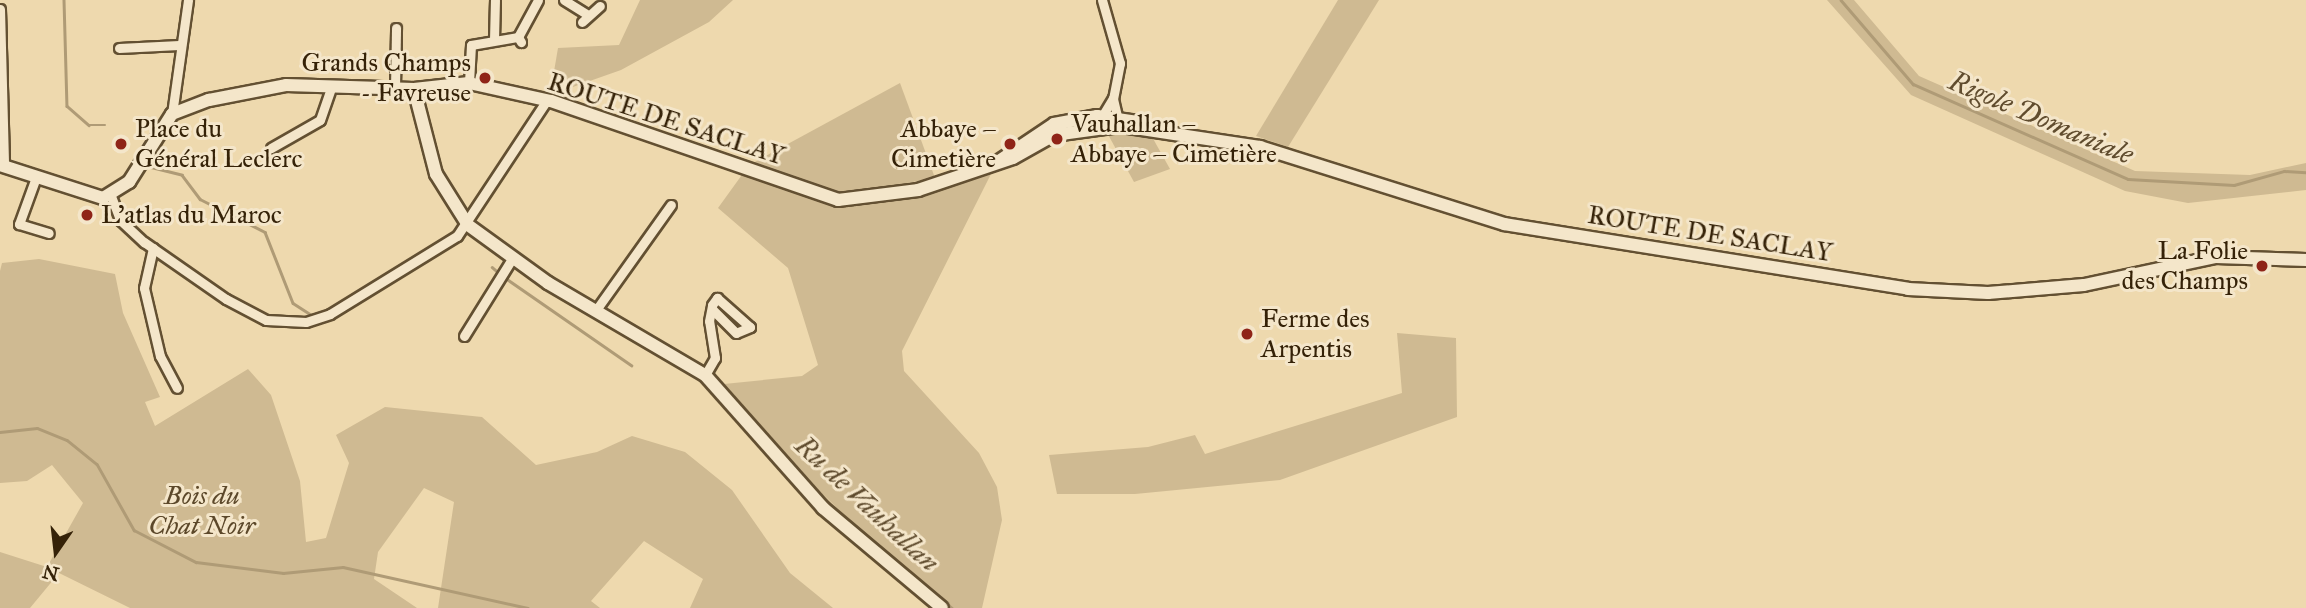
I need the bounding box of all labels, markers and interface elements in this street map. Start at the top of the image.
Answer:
place label: Grands Champs - Favreuse [302,47,471,108]
water label: Rigole Domaniale [1944,64,2138,172]
street label: ROUTE DE SACLAY [544,66,788,172]
marker: Grands Champs - Favreuse [477,70,493,86]
place label: Vauhallan – Abbaye – Cimetière [1071,108,1277,170]
place label: Place du Général Leclerc [135,113,302,174]
place label: Abbaye – Cimetière [891,113,996,174]
marker: Vauhallan – Abbaye – Cimetière [1049,131,1065,147]
marker: Place du Général Leclerc [113,136,129,152]
marker: Abbaye – Cimetière [1002,136,1018,152]
place label: L'atlas du Maroc [101,199,282,231]
street label: ROUTE DE SACLAY [1585,199,1835,269]
marker: L'atlas du Maroc [79,207,95,223]
place label: La Folie des Champs [2122,235,2248,296]
marker: La Folie des Champs [2254,258,2270,274]
place label: Ferme des Arpentis [1261,303,1370,364]
marker: Ferme des Arpentis [1239,326,1255,342]
water label: Ru de Vauhallan [788,429,946,579]
park label: Bois du Chat Noir [149,480,255,542]
north arrow [21,517,91,587]
text: N [40,560,61,586]

